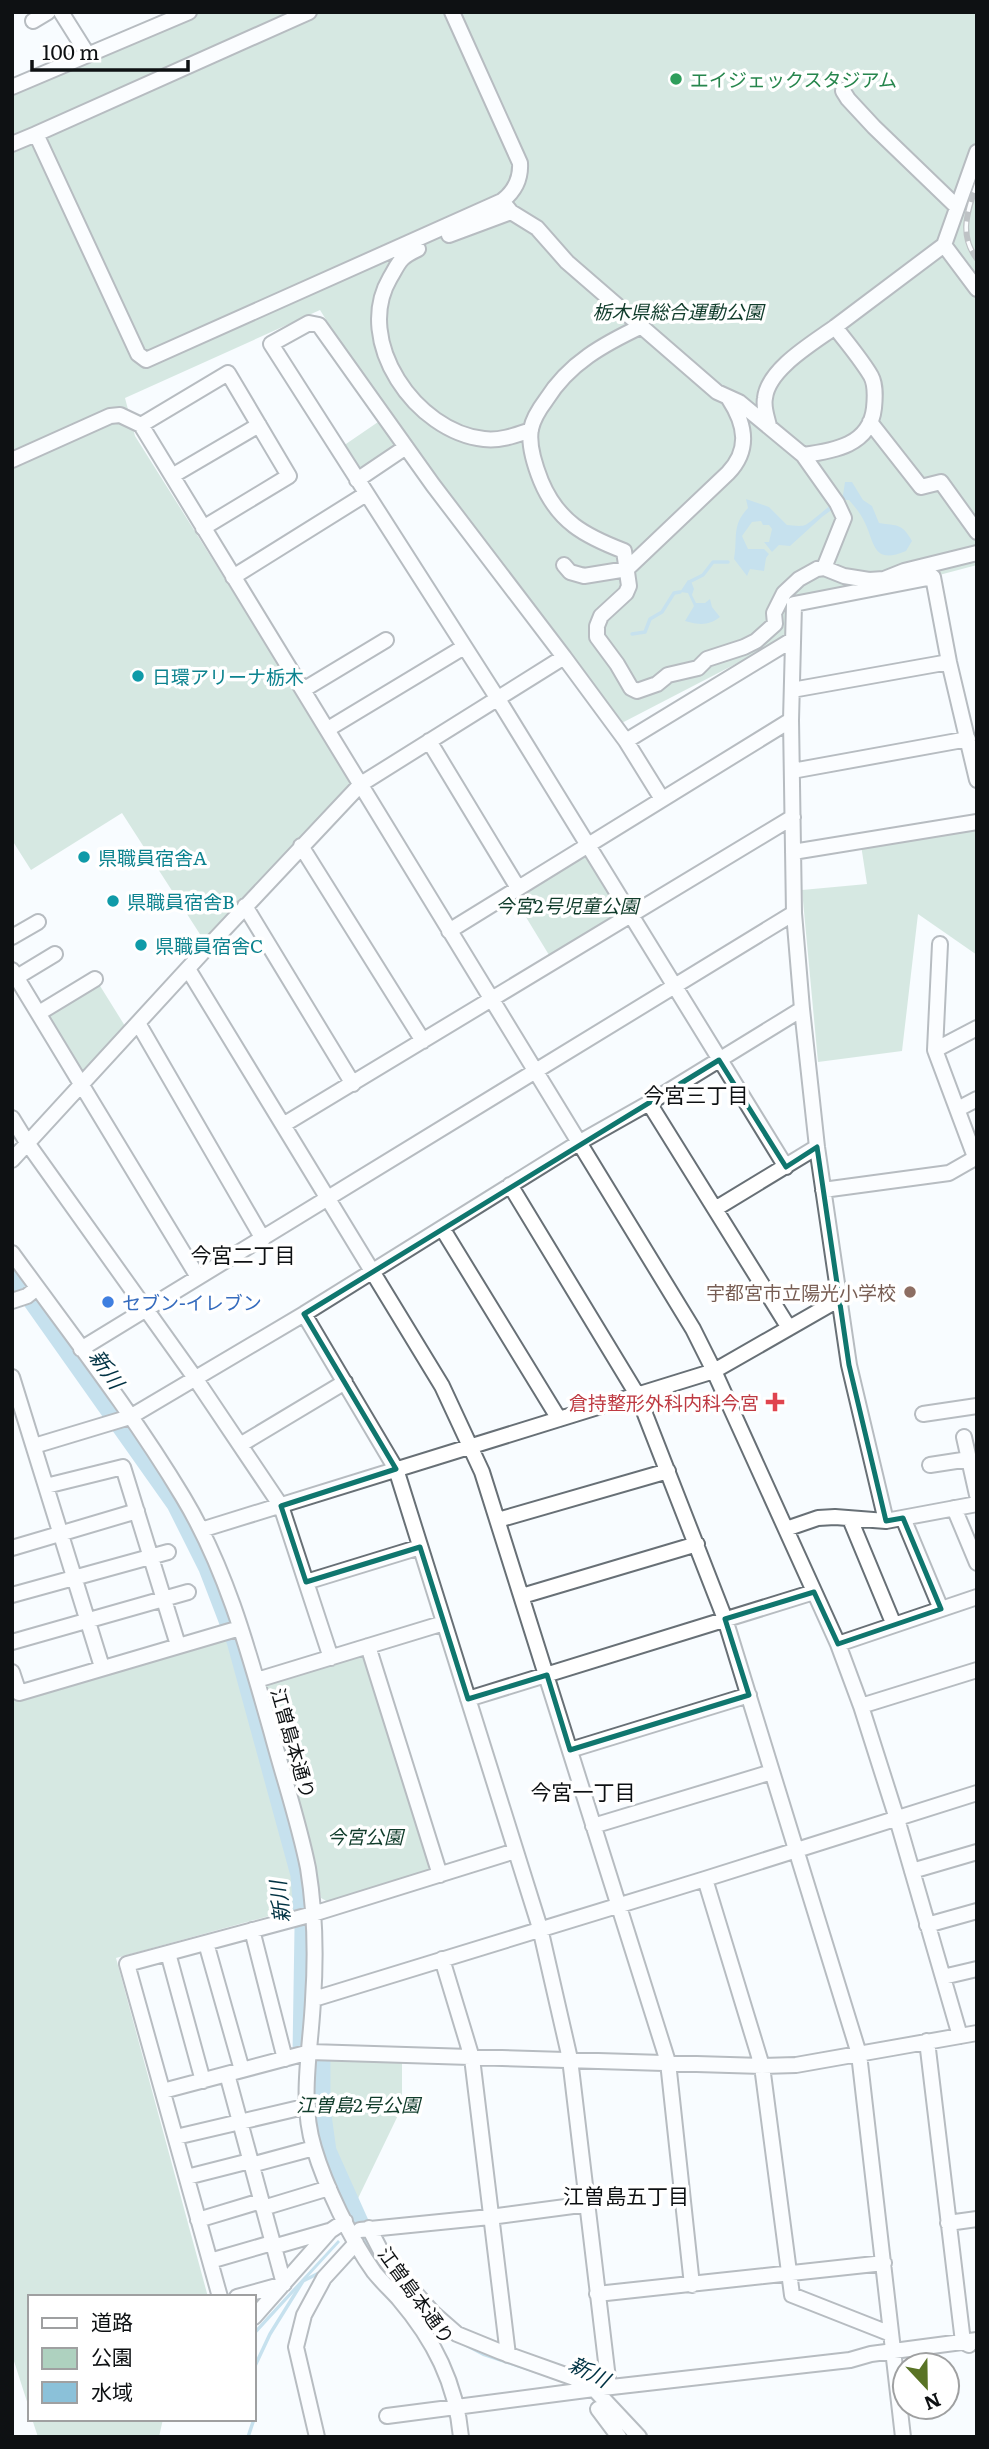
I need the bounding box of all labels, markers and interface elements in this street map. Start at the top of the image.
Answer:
scale bar [32,28,187,72]
text: 100 m [42,35,99,66]
place label: エイジェックスタジアム [690,65,897,93]
marker: エイジェックスタジアム [668,71,684,87]
park label: 栃木県総合運動公園 [592,297,766,325]
place label: 日環アリーナ栃木 [152,662,304,690]
marker: 日環アリーナ栃木 [130,668,146,684]
place label: 県職員宿舎A [98,843,207,871]
marker: 県職員宿舎A [76,849,92,865]
place label: 県職員宿舎B [127,887,235,915]
park label: 今宮2号児童公園 [496,891,641,919]
marker: 県職員宿舎B [105,893,121,909]
place label: 県職員宿舎C [155,931,263,959]
marker: 県職員宿舎C [133,937,149,953]
district label: 今宮三丁目 [644,1078,749,1109]
district label: 今宮二丁目 [191,1238,296,1269]
place label: 宇都宮市立陽光小学校 [706,1278,896,1306]
marker: 宇都宮市立陽光小学校 [902,1284,918,1300]
place label: セブン-イレブン [122,1288,262,1316]
marker: セブン-イレブン [100,1294,116,1310]
water label: 新川 [83,1342,134,1396]
place label: 倉持整形外科内科今宮 [569,1388,759,1416]
marker: 倉持整形外科内科今宮 [765,1392,785,1412]
street label: 江曽島本通り [265,1684,323,1802]
district label: 今宮一丁目 [531,1775,636,1806]
park label: 今宮公園 [327,1822,406,1850]
water label: 新川 [260,1878,296,1925]
park label: 江曽島2号公園 [296,2090,423,2118]
district label: 江曽島五丁目 [563,2179,689,2210]
street label: 江曽島本通り [372,2241,462,2349]
legend [28,2295,256,2421]
text: 道路 [91,2305,133,2336]
text: 公園 [91,2340,133,2371]
water label: 新川 [564,2347,618,2394]
north arrow [891,2351,961,2421]
text: 水域 [91,2375,133,2406]
text: N [920,2387,945,2419]

